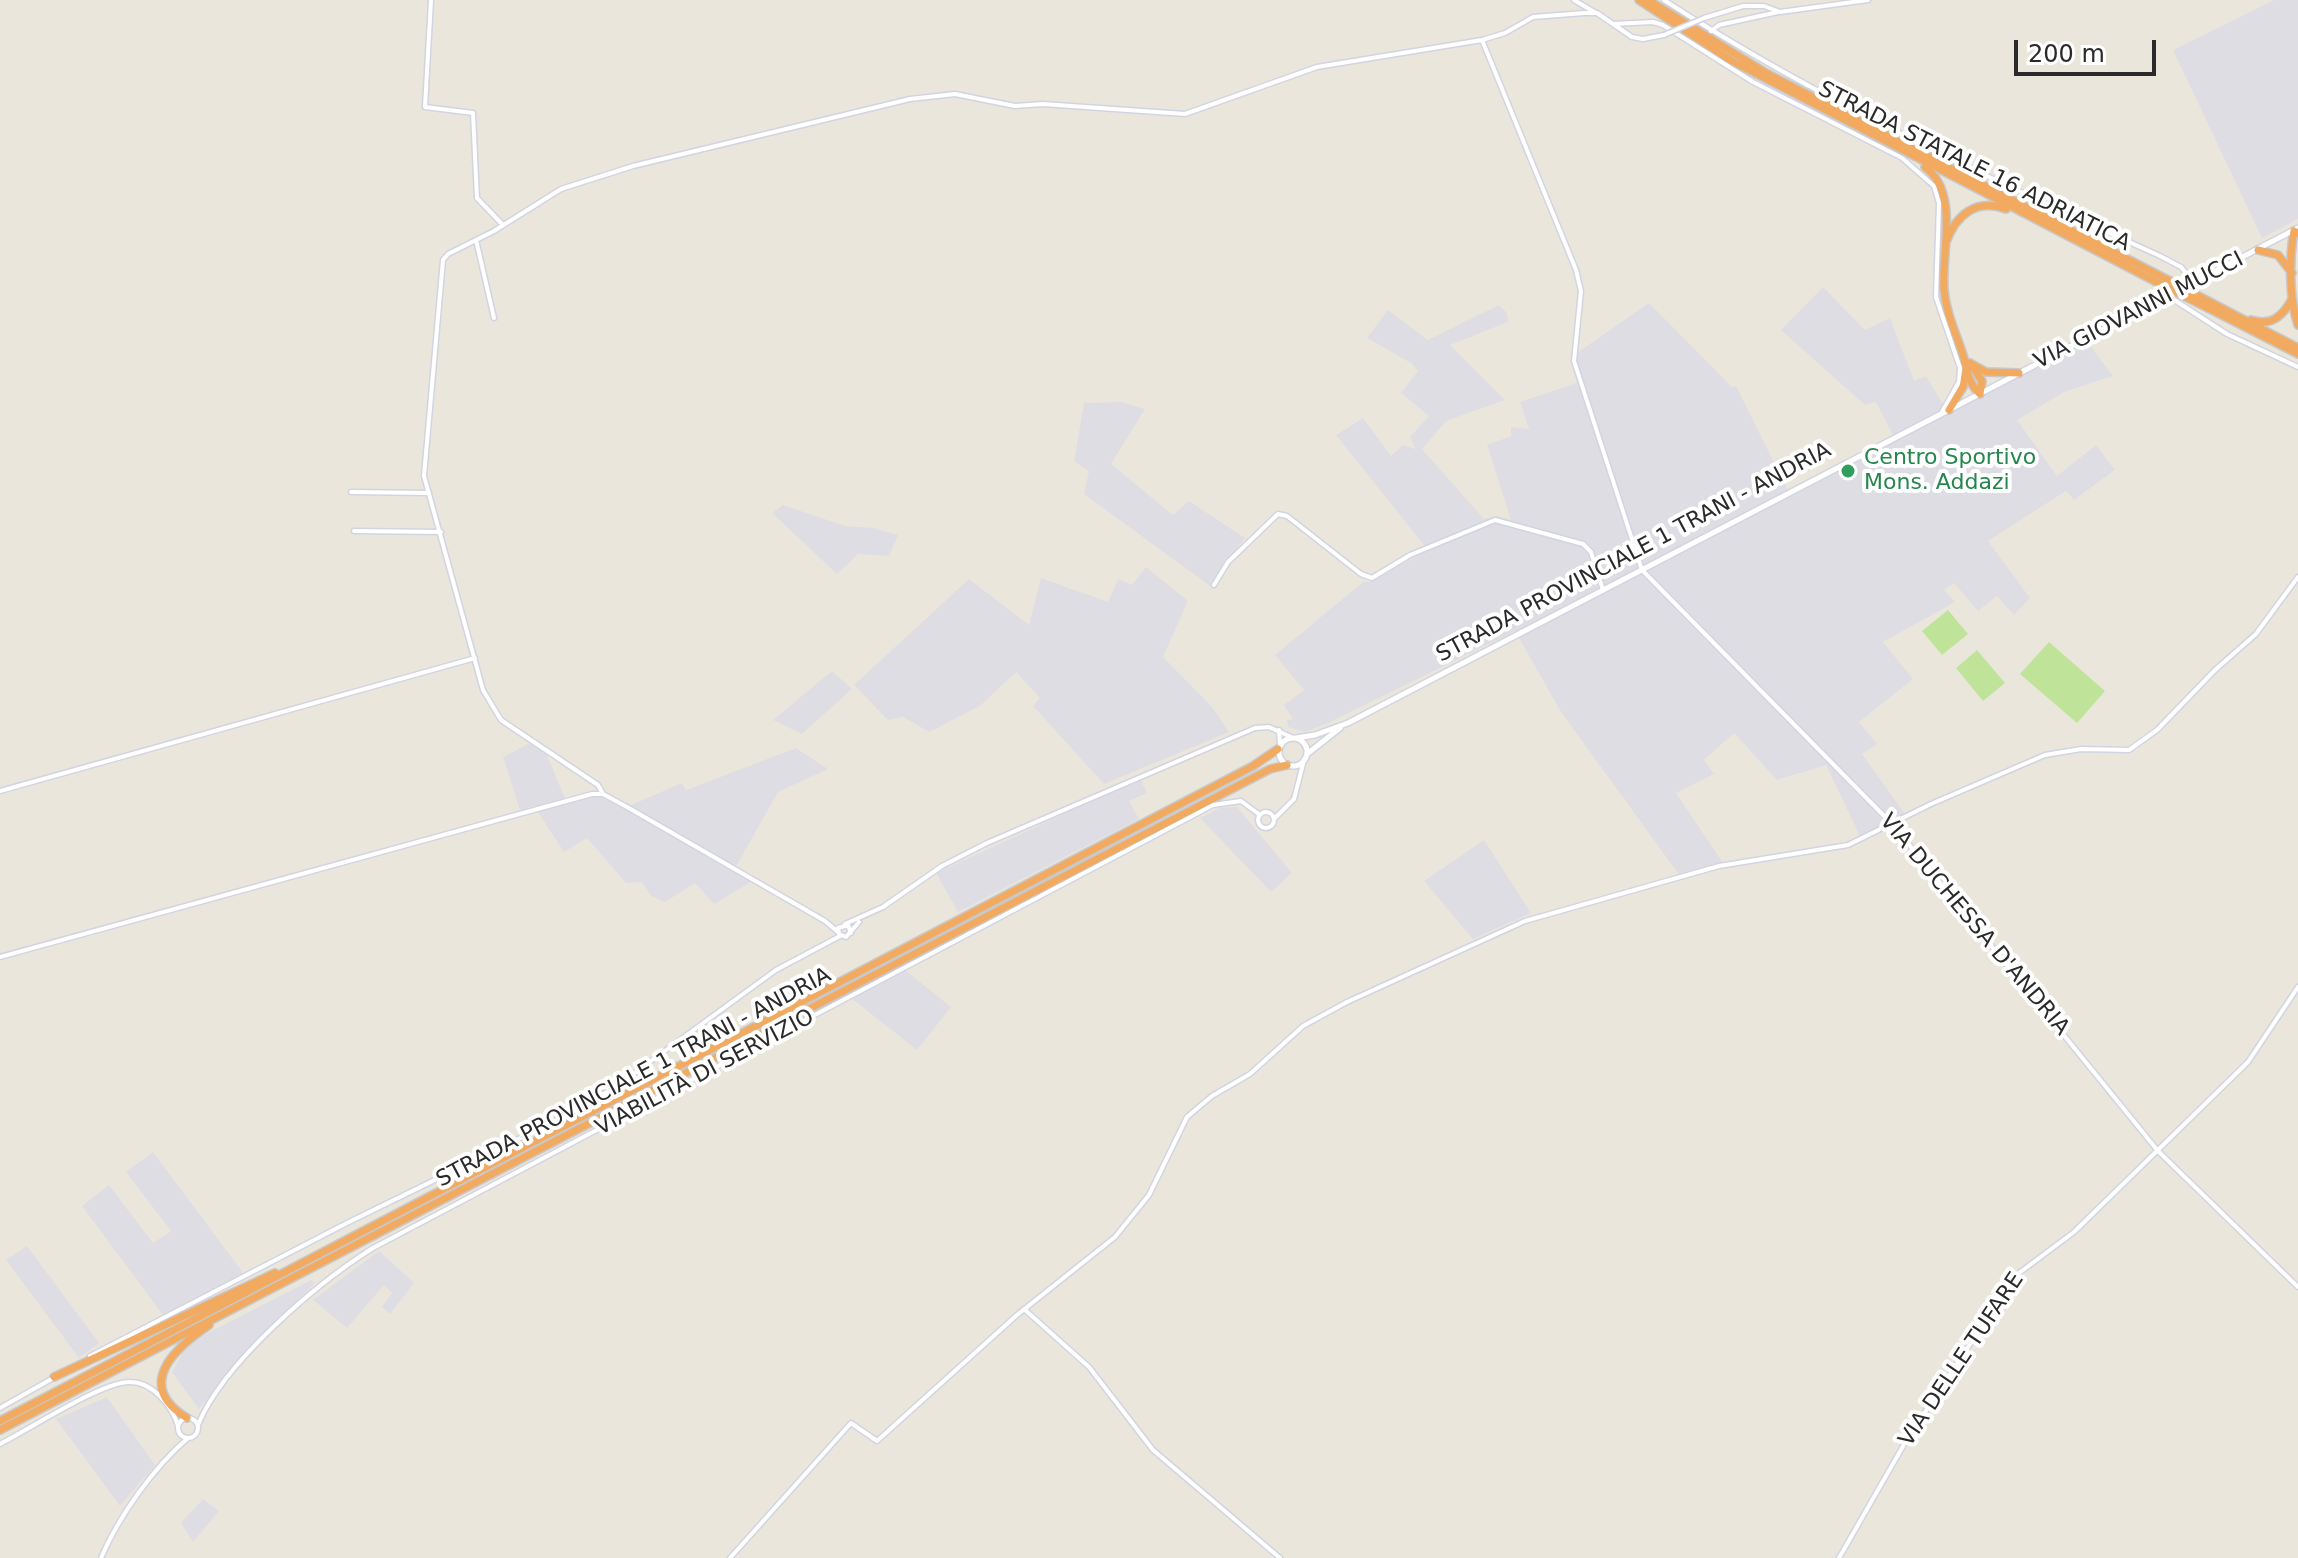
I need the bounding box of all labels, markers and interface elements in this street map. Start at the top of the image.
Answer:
scale bar [2018,24,2160,74]
text: 200 m [2028,40,2105,68]
street label: STRADA STATALE 16 ADRIATICA [1813,77,2135,257]
street label: VIA GIOVANNI MUCCI [2030,247,2248,375]
street label: STRADA PROVINCIALE 1 TRANI - ANDRIA [1432,437,1836,669]
place label: Centro Sportivo Mons. Addazi [1864,445,2036,496]
marker: Centro Sportivo Mons. Addazi [1839,462,1857,480]
street label: VIA DUCHESSA D'ANDRIA [1874,809,2074,1041]
street label: STRADA PROVINCIALE 1 TRANI - ANDRIA [432,962,836,1194]
street label: VIABILITÀ DI SERVIZIO [591,1004,819,1142]
street label: VIA DELLE TUFARE [1894,1268,2030,1452]

